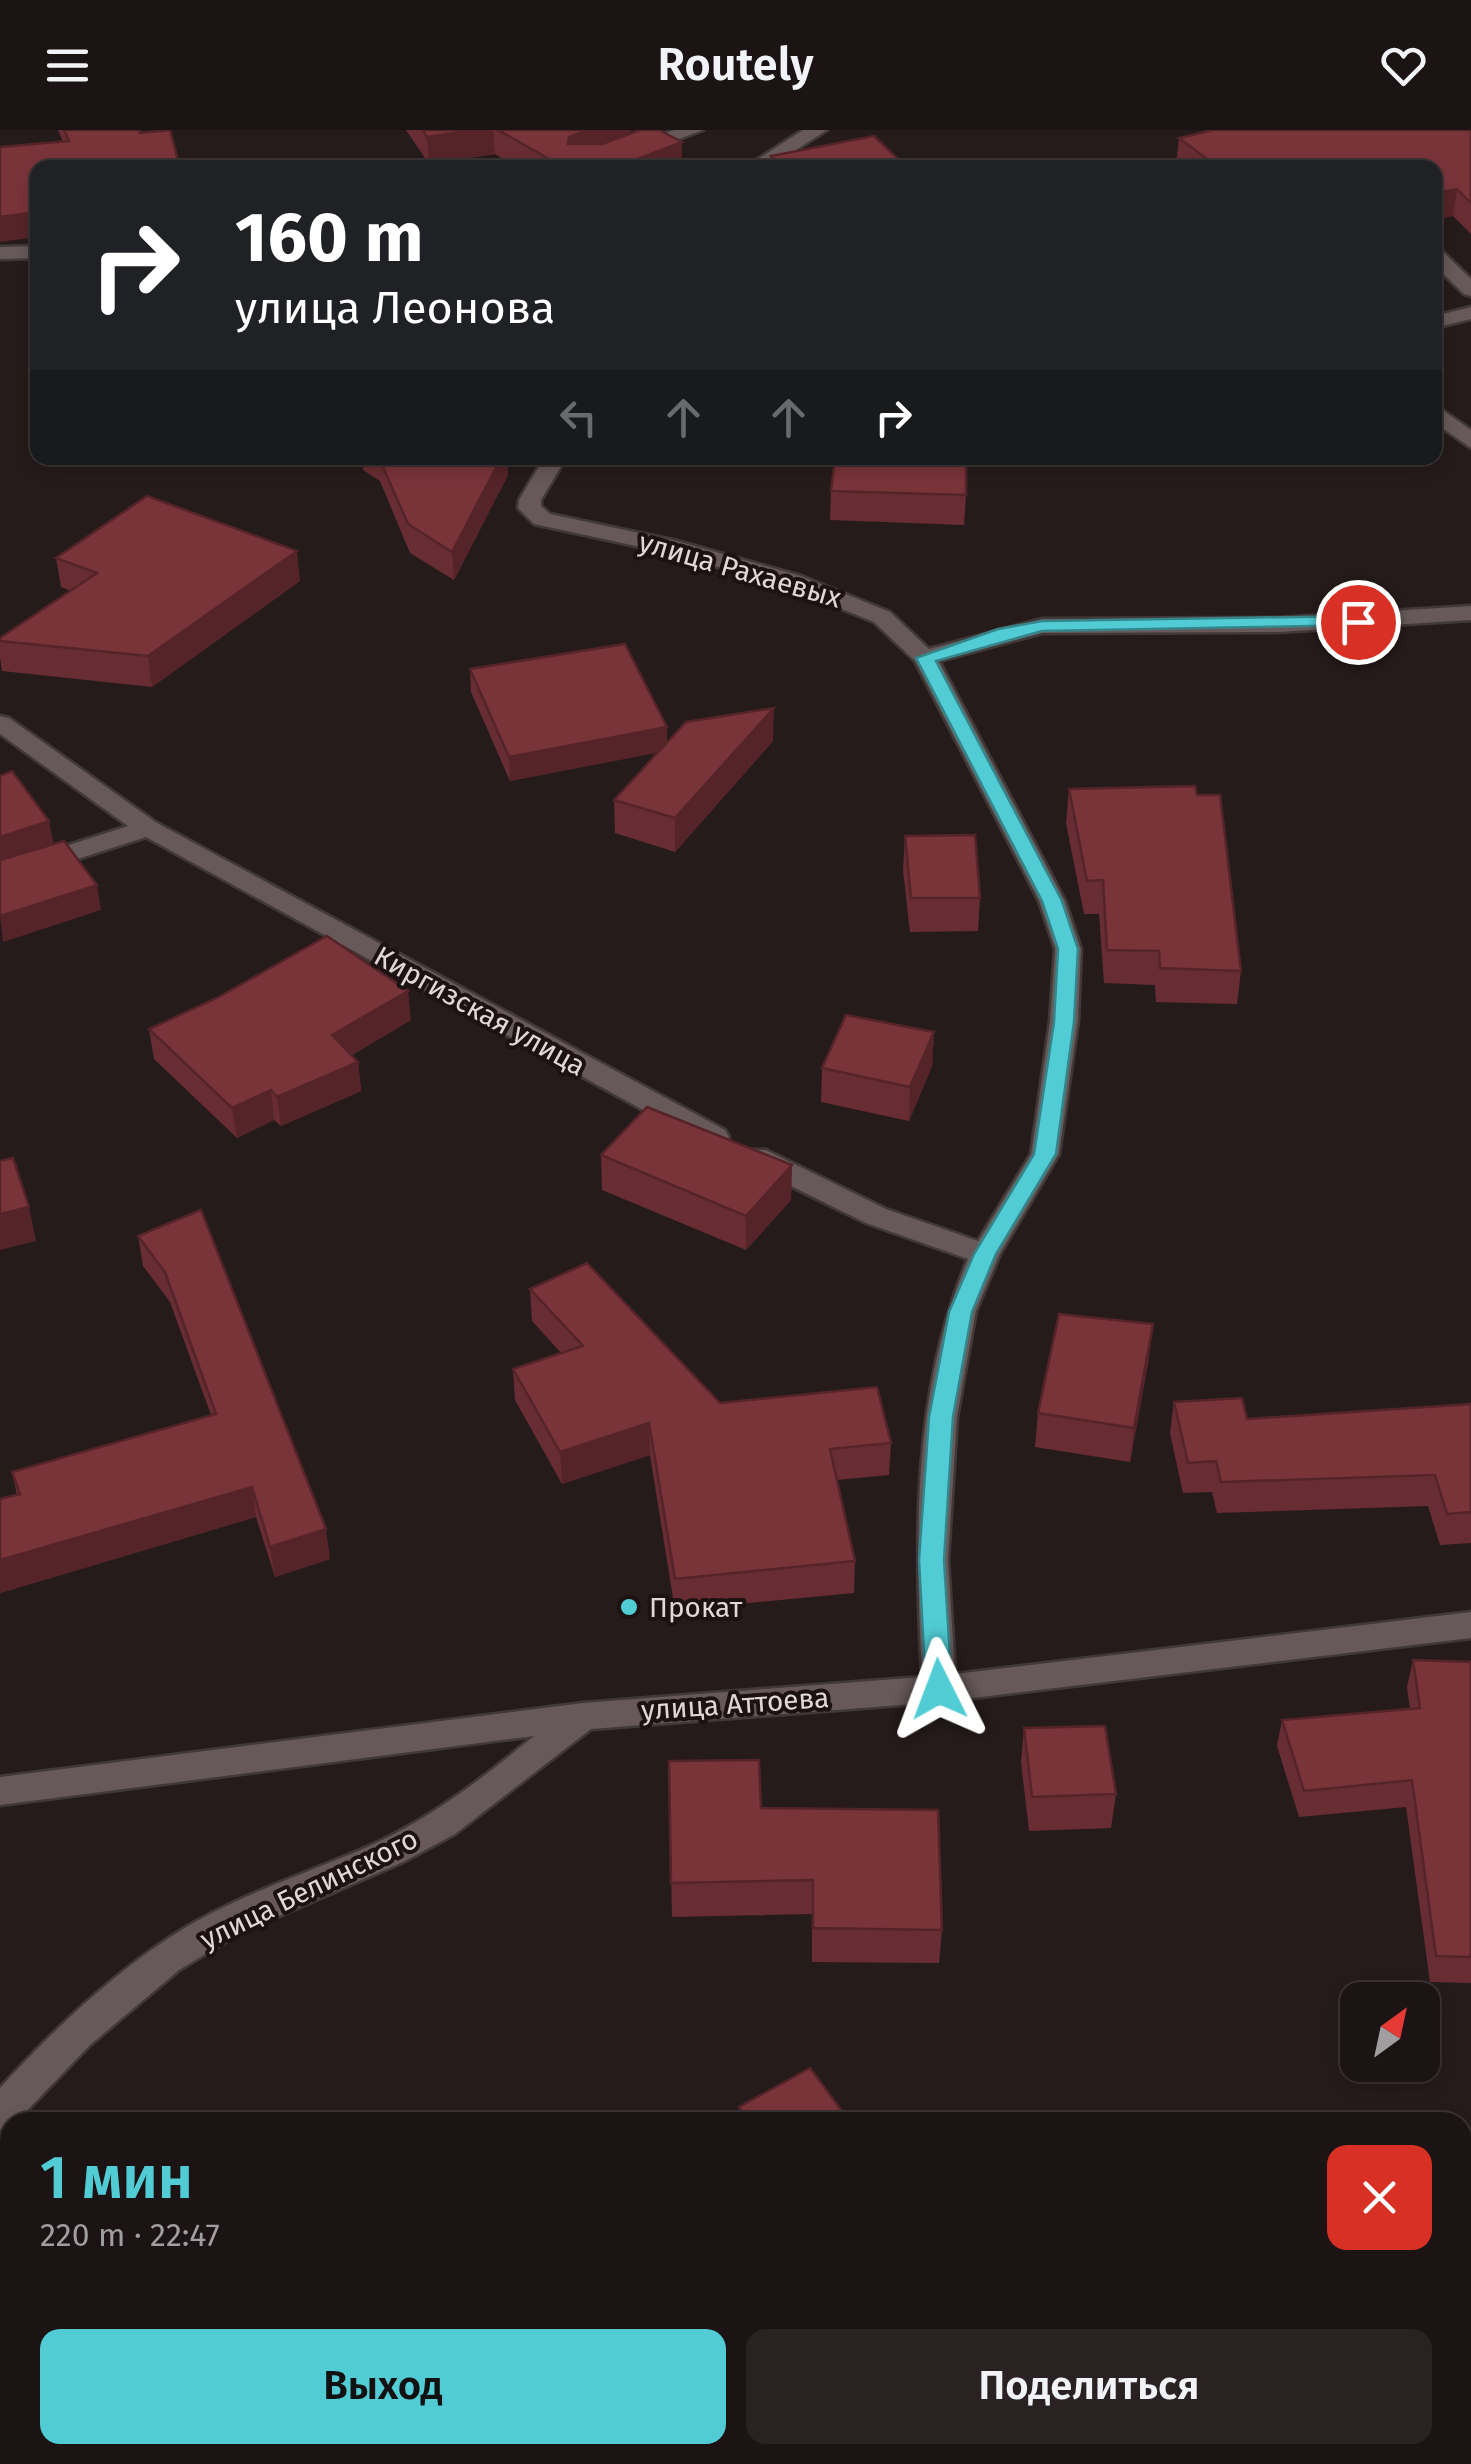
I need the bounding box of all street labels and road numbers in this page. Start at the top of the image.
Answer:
street label: улица Рахаевых [635,525,845,615]
street label: Киргизская улица [369,939,591,1083]
street label: улица Аттоева [640,1681,830,1727]
street label: улица Белинского [195,1822,423,1956]

